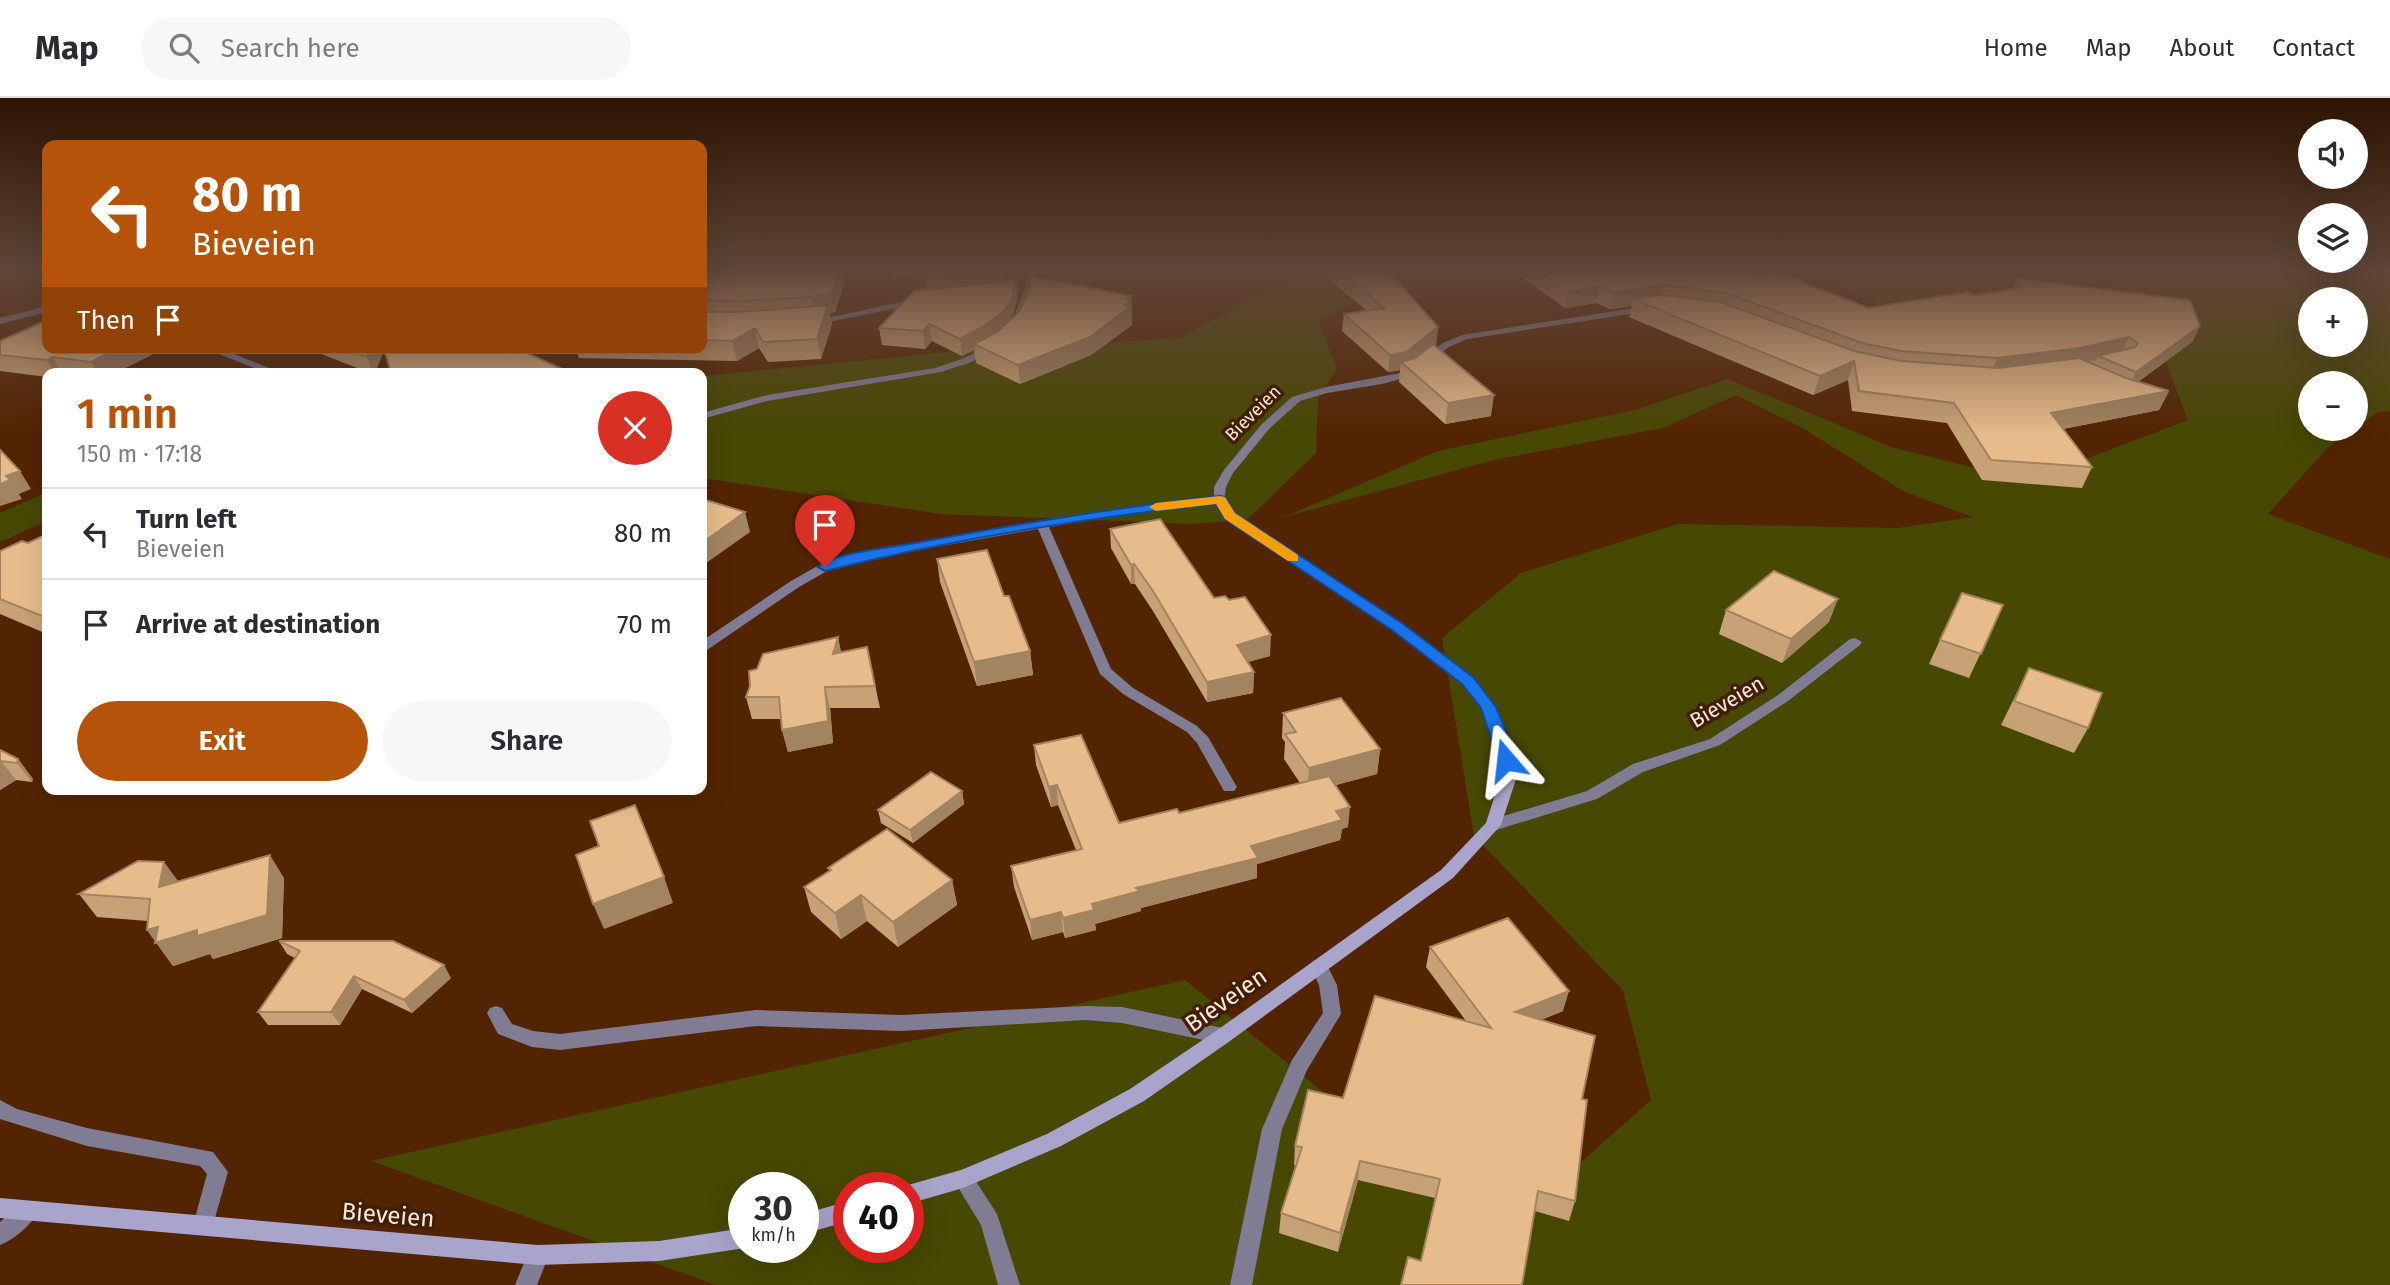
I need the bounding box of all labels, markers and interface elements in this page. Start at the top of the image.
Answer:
search box [141,17,631,80]
text: Map [35,28,99,68]
icon: search [165,29,203,67]
text: Search here [221,33,360,64]
text: Home [1984,34,2048,62]
text: Map [2086,34,2132,62]
text: About [2170,34,2234,62]
text: Contact [2272,34,2355,62]
map controls [2298,119,2368,441]
button: sound [2298,119,2368,189]
text: 80 m [192,165,302,224]
icon: left [77,168,168,259]
button: layers [2298,203,2368,273]
text: Bieveien [192,225,316,263]
button: + [2298,287,2368,357]
icon: arrive [149,301,187,339]
text: Then [77,305,135,336]
button: − [2298,371,2368,441]
street label: Bieveien [1221,381,1285,445]
text: 1 min [77,389,178,439]
button: close [598,391,672,465]
text: 150 m · 17:18 [77,440,202,468]
pin [795,495,855,567]
text: Turn left [136,504,237,535]
icon: arrive [806,506,844,544]
icon: left [77,515,115,553]
text: 80 m [614,518,672,549]
text: Bieveien [136,535,225,563]
icon: arrive [77,606,115,644]
text: Arrive at destination [136,609,380,640]
text: 70 m [617,609,672,640]
street label: Bieveien [1685,670,1769,734]
button: Exit [77,701,368,781]
button: Share [382,701,672,781]
position arrow [1469,723,1543,797]
street label: Bieveien [1180,962,1272,1038]
speed limit sign: 40 [833,1172,924,1263]
text: 30 [754,1187,793,1229]
street label: Bieveien [340,1197,436,1233]
text: km/h [751,1224,796,1246]

